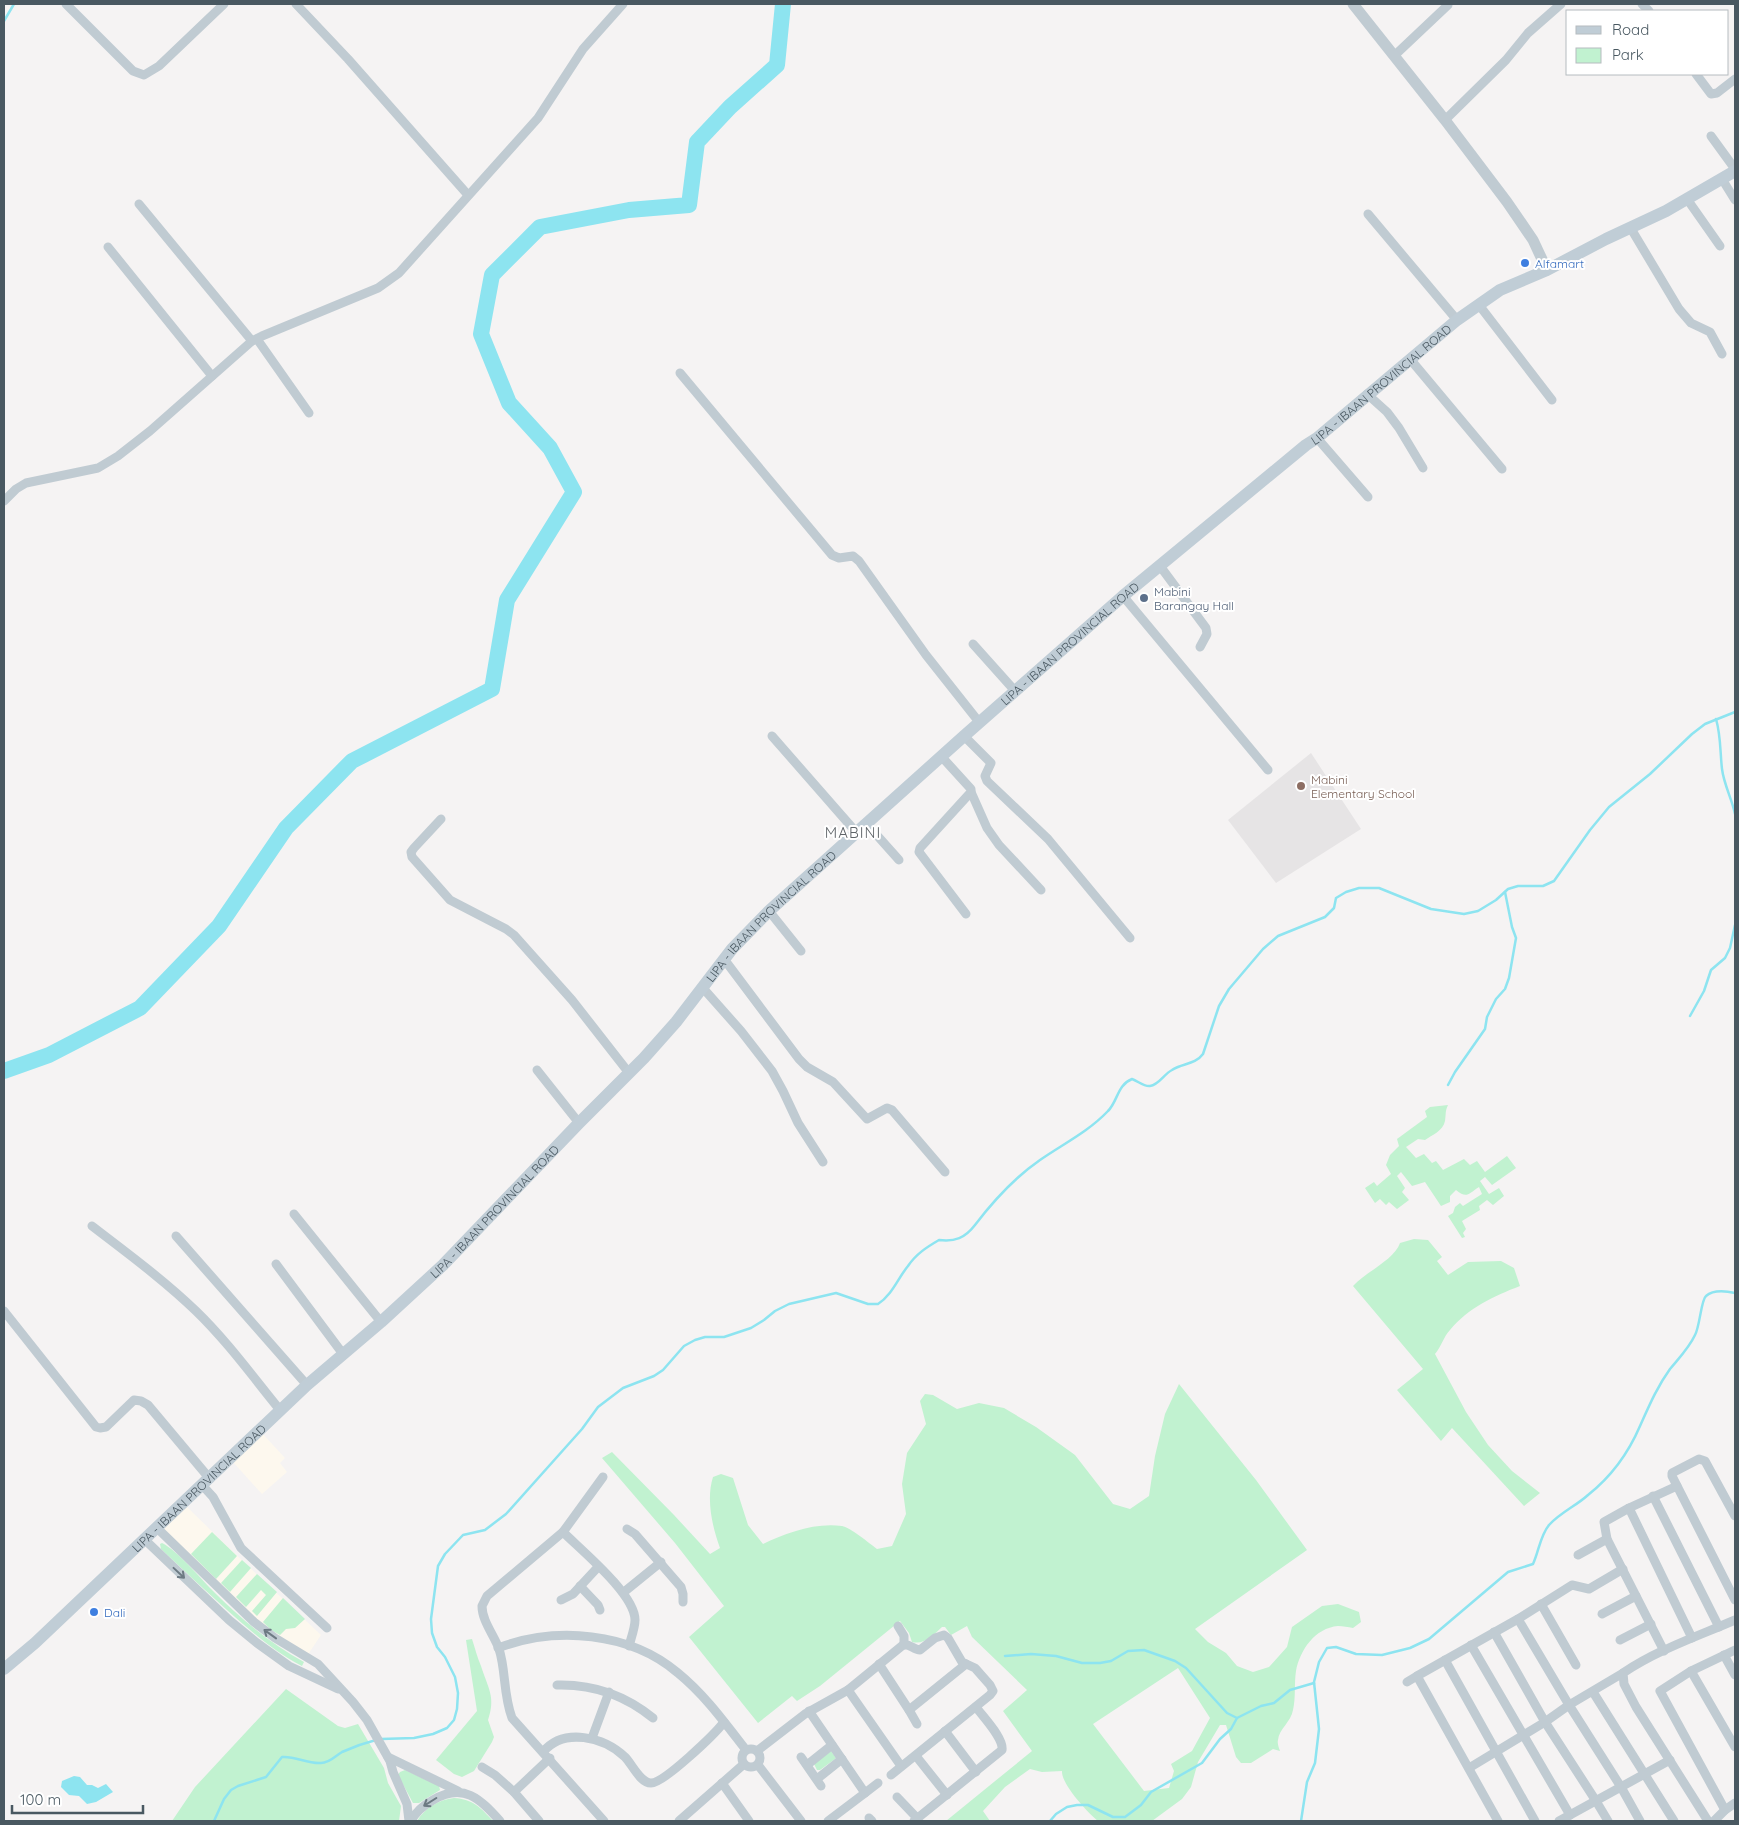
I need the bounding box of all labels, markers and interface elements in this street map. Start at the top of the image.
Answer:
legend [1566,10,1729,75]
text: Road [1612,20,1649,39]
text: Park [1612,45,1644,64]
place label: Alfamart [1535,256,1584,271]
marker: Alfamart [1519,257,1531,269]
street label: LIPA - IBAAN PROVINCIAL ROAD [1308,321,1454,448]
street label: LIPA - IBAAN PROVINCIAL ROAD [997,578,1142,708]
place label: Mabini Barangay Hall [1154,584,1234,613]
marker: Mabini Barangay Hall [1138,592,1150,604]
place label: Mabini Elementary School [1311,772,1415,801]
marker: Mabini Elementary School [1295,780,1307,792]
district label: MABINI [825,823,881,842]
street label: LIPA - IBAAN PROVINCIAL ROAD [702,847,839,985]
street label: LIPA - IBAAN PROVINCIAL ROAD [427,1141,562,1281]
street label: LIPA - IBAAN PROVINCIAL ROAD [128,1420,269,1555]
one-way arrow [173,1567,186,1579]
place label: Dali [104,1605,125,1620]
marker: Dali [88,1606,100,1618]
one-way arrow [263,1629,277,1639]
scale bar [12,1782,144,1814]
text: 100 m [20,1790,61,1809]
one-way arrow [423,1798,437,1808]

